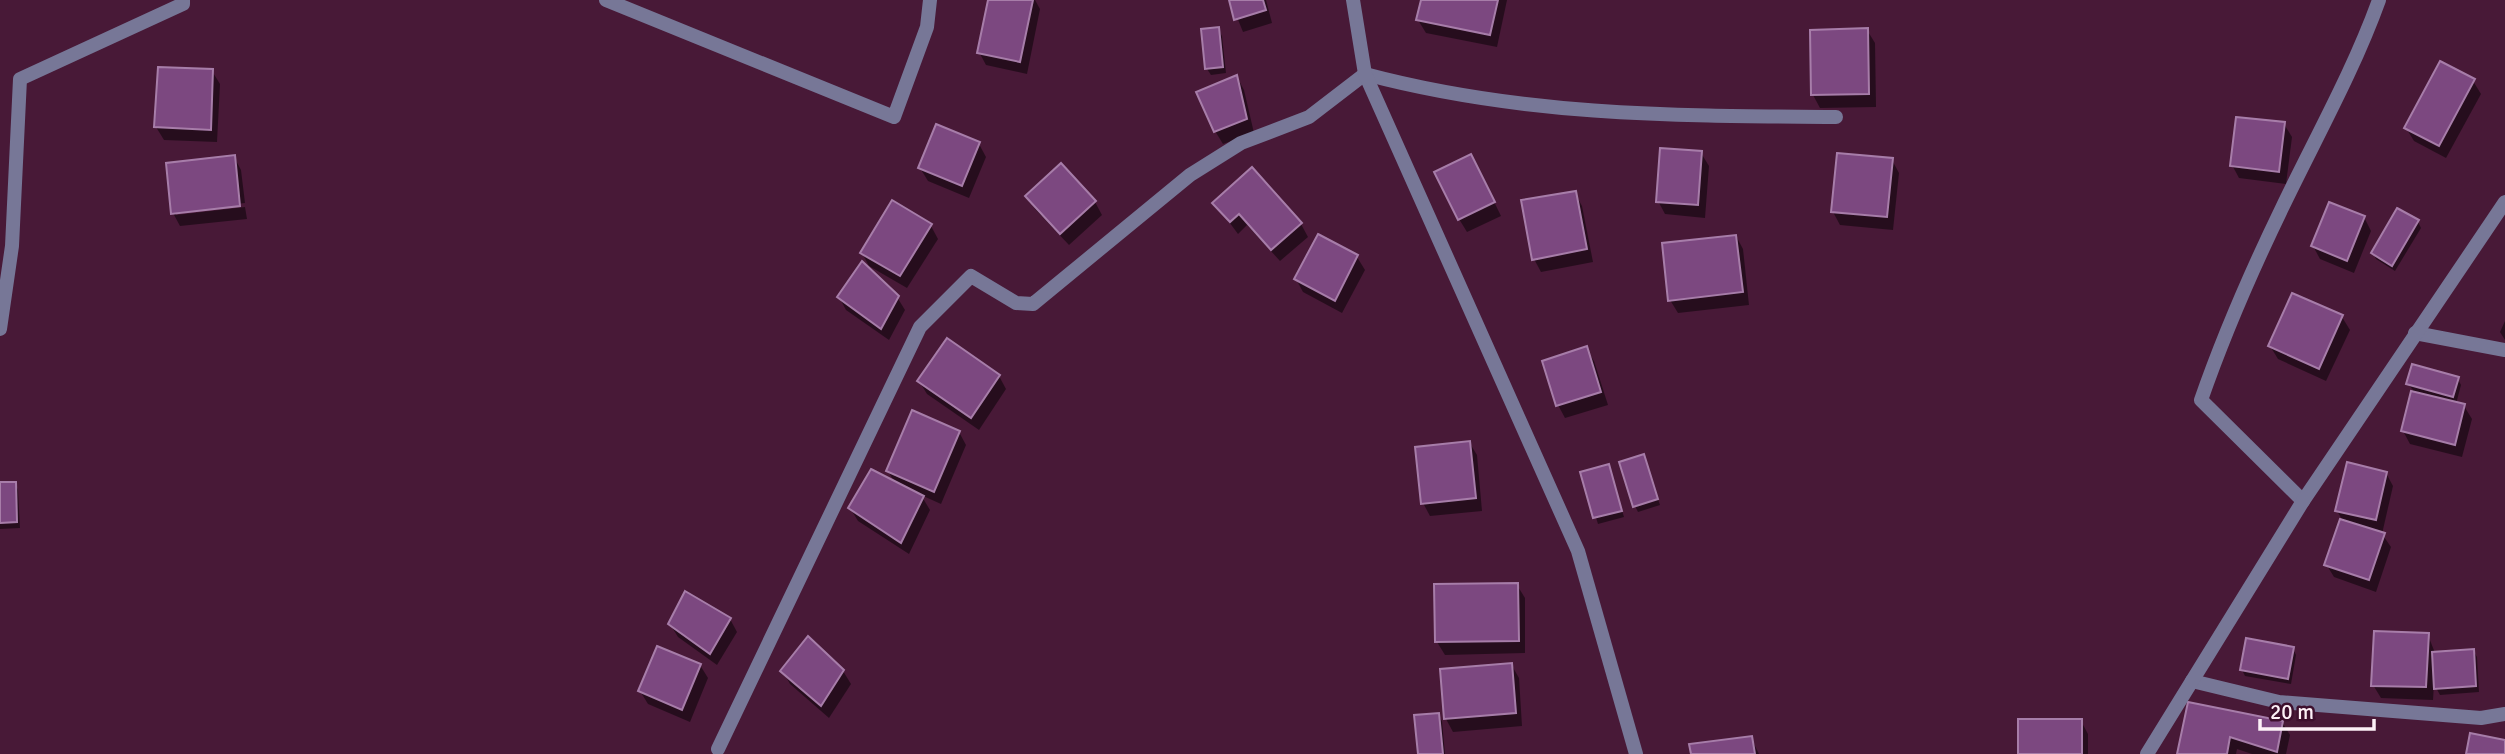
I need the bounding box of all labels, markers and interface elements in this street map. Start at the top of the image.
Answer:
scale bar [2260,688,2374,732]
text: 20 m [2270,699,2314,725]

